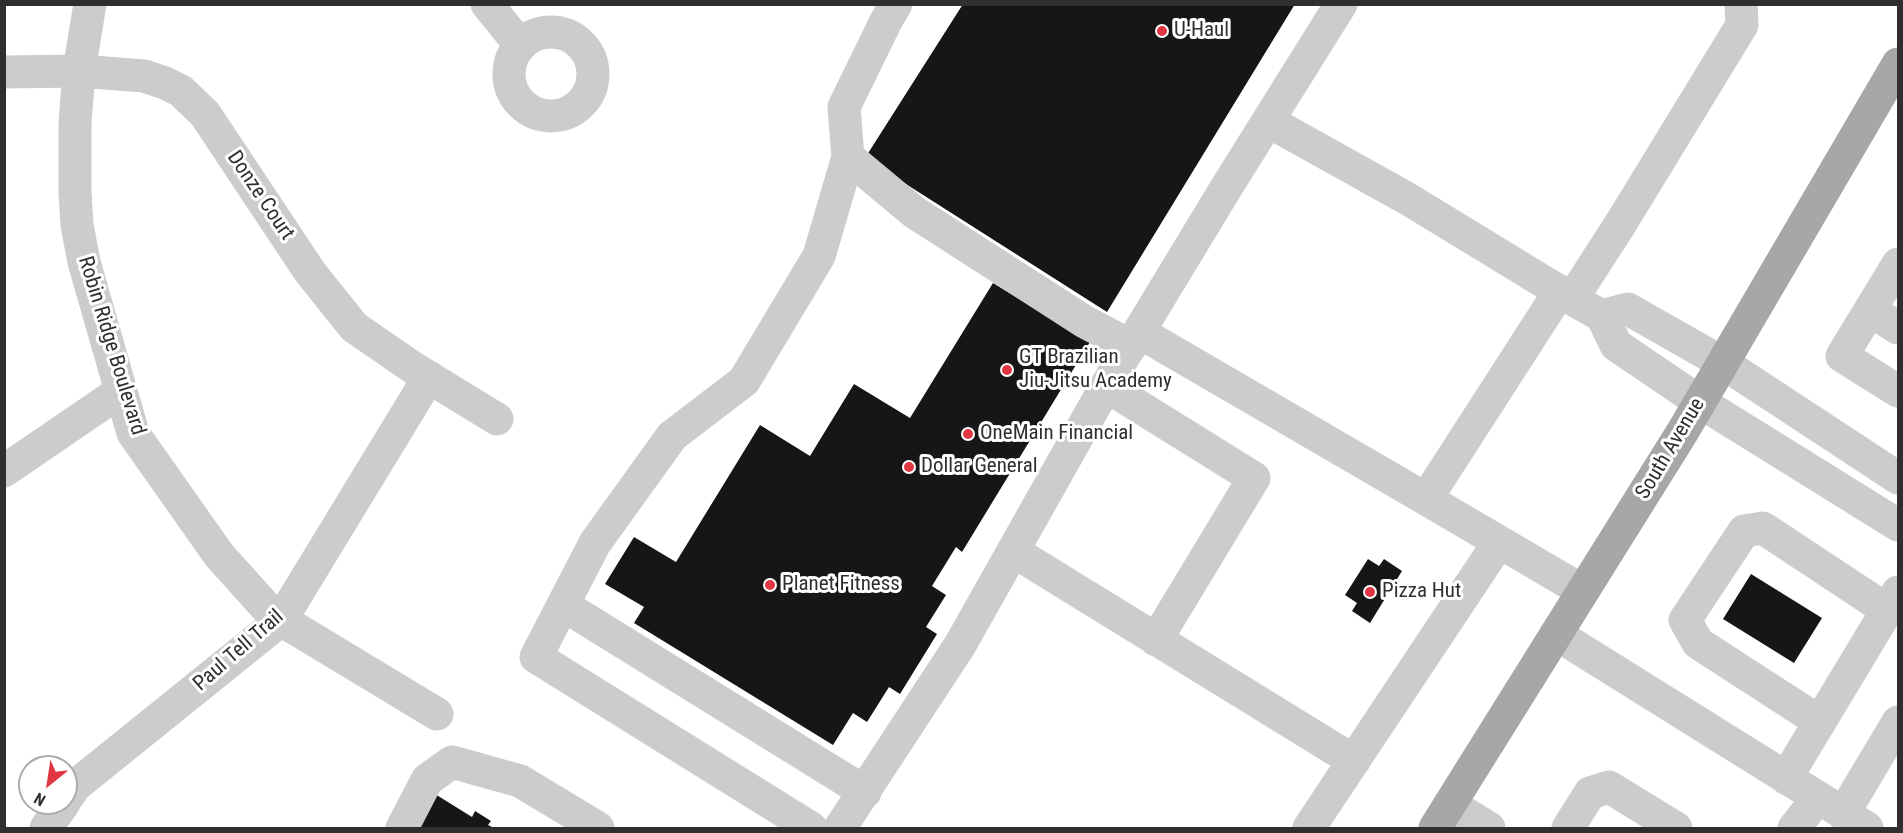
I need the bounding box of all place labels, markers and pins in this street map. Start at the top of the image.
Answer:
place label: U-Haul [1174,18,1229,44]
marker: U-Haul [1155,24,1169,38]
place label: GT Brazilian Jiu-Jitsu Academy [1019,345,1172,395]
marker: GT Brazilian Jiu-Jitsu Academy [1000,363,1014,377]
place label: OneMain Financial [980,421,1133,447]
marker: OneMain Financial [961,427,975,441]
place label: Dollar General [921,454,1038,480]
marker: Dollar General [902,460,916,474]
place label: Planet Fitness [782,572,900,598]
marker: Planet Fitness [763,578,777,592]
place label: Pizza Hut [1382,579,1461,605]
marker: Pizza Hut [1363,585,1377,599]

